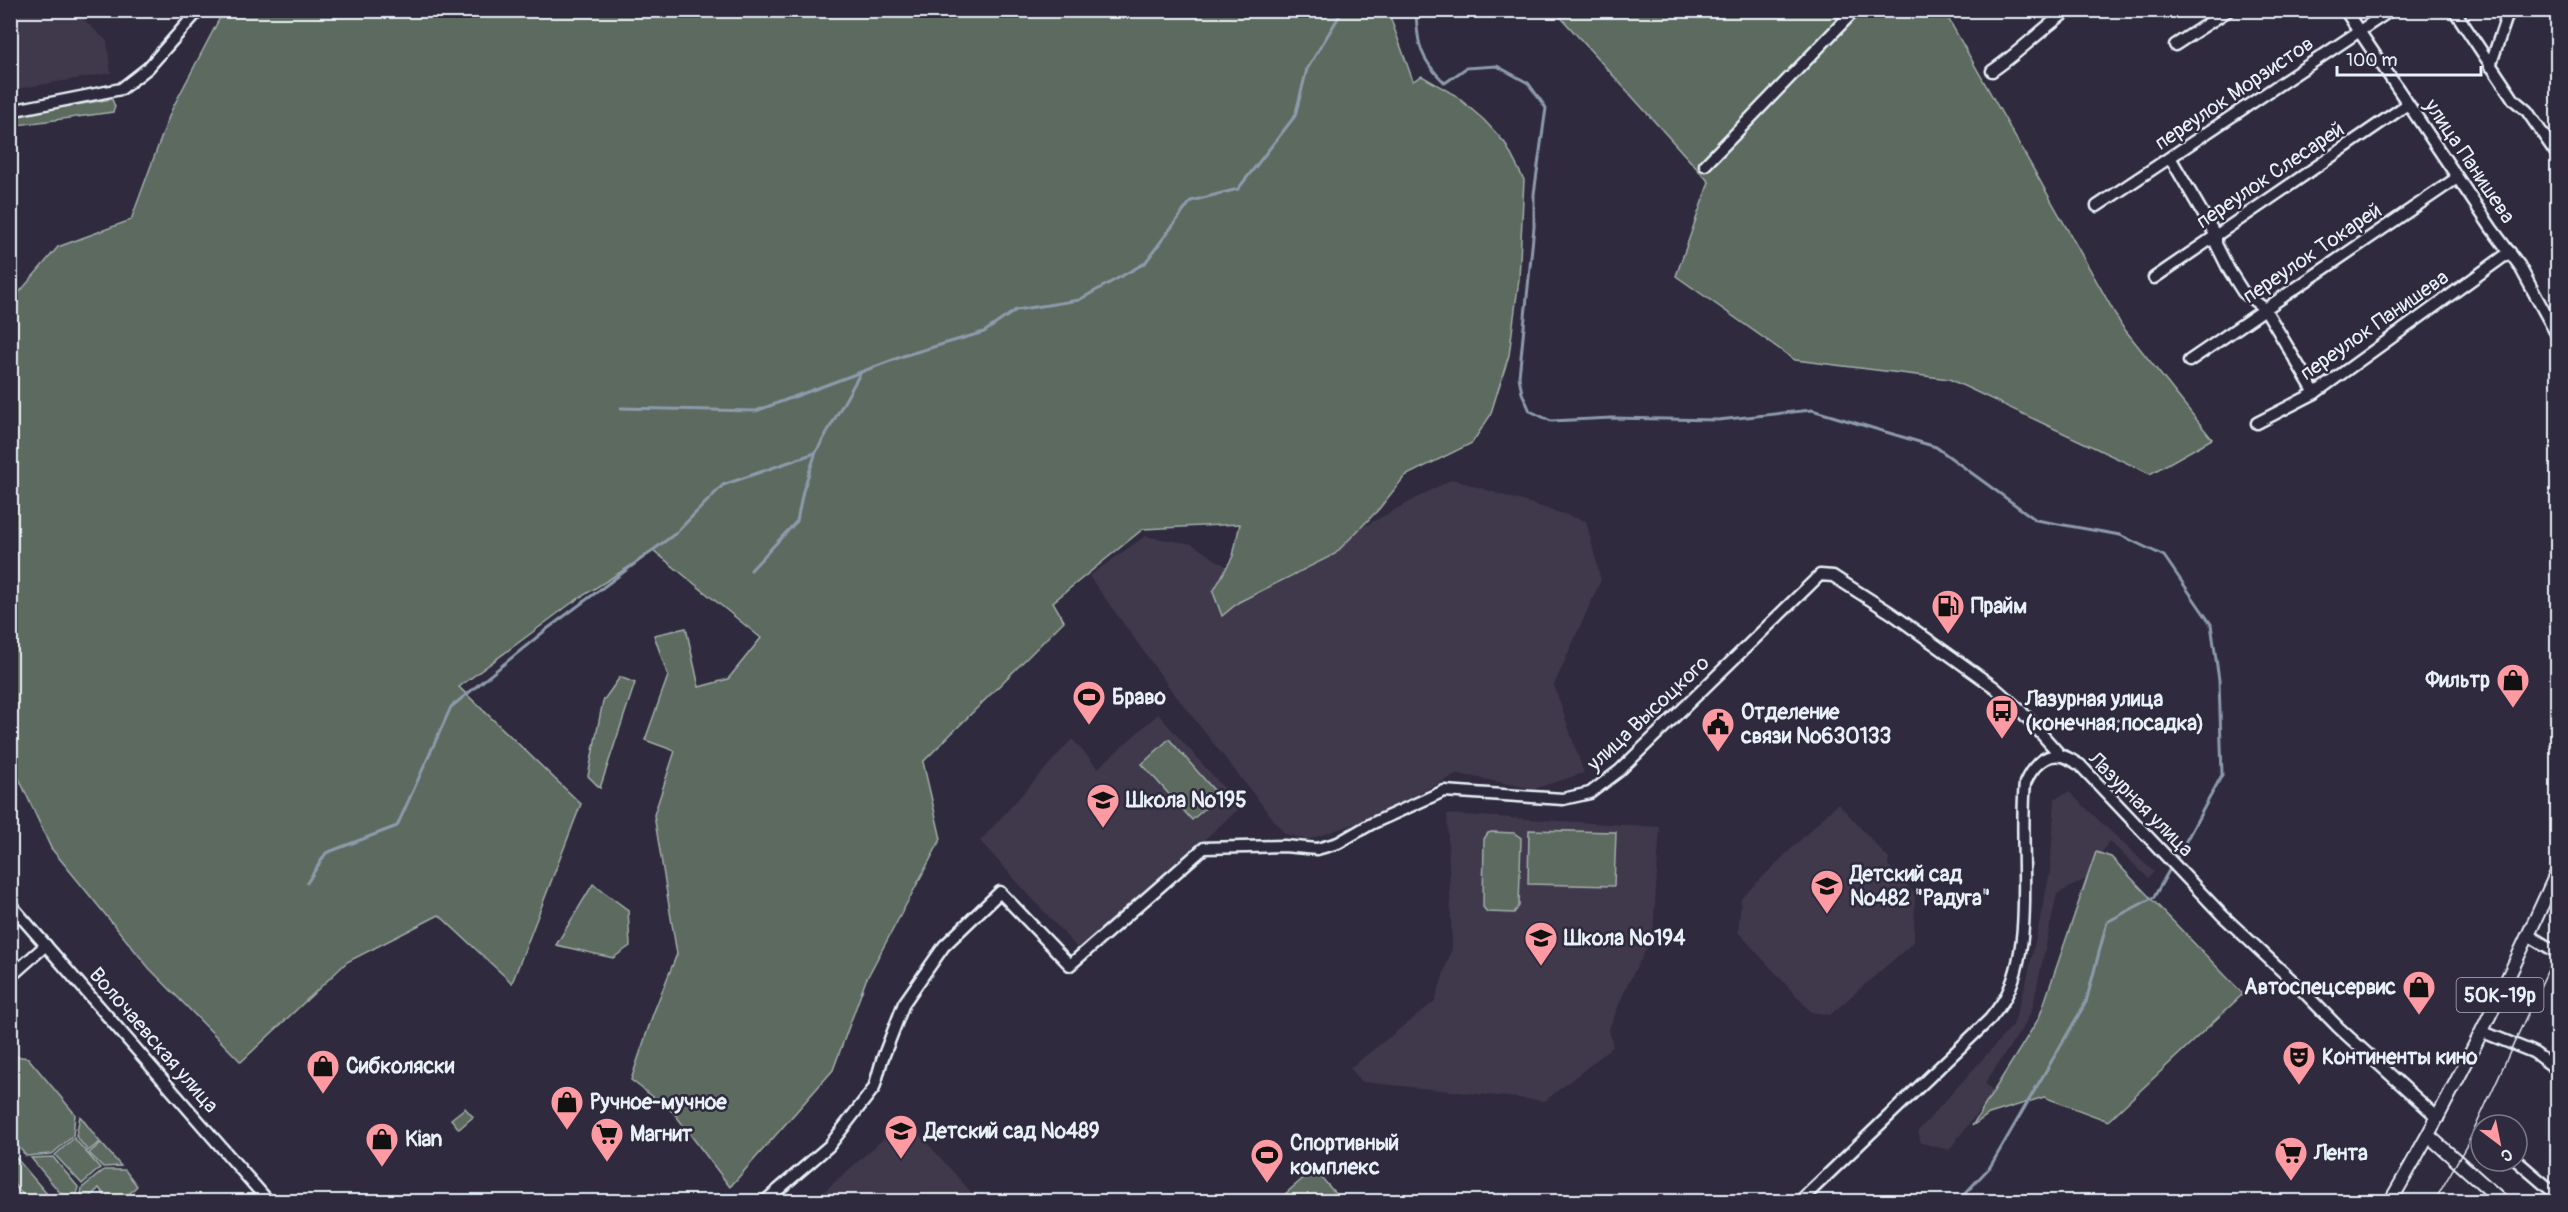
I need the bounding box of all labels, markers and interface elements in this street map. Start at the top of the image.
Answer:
street label: переулок Морзистов [2150,30,2319,157]
scale bar [2337,39,2481,77]
text: 100 m [2346,49,2398,72]
street label: улица Панишева [2417,93,2521,229]
street label: переулок Слесарей [2191,116,2350,235]
street label: переулок Токарей [2238,197,2387,310]
street label: переулок Панишева [2295,264,2454,387]
fuel station icon: Прайм [1930,588,1966,635]
place label: Прайм [1971,593,2027,620]
street label: улица Высоцкого [1581,650,1715,778]
shop icon: Фильтр [2495,662,2531,709]
place label: Фильтр [2424,667,2490,694]
sports icon: Браво [1071,679,1107,726]
place label: Браво [1112,684,1167,711]
place label: Лазурная улица (конечная;посадка) [2024,686,2204,737]
bus stop icon: Лазурная улица (конечная;посадка) [1984,693,2020,740]
place label: Отделение связи №630133 [1740,699,1891,750]
public building icon: Отделение связи №630133 [1700,706,1736,753]
street label: Лазурная улица [2081,745,2199,863]
school or university icon: Школа №195 [1085,782,1121,829]
place label: Школа №195 [1125,787,1247,814]
place label: Детский сад №482 "Радуга" [1848,861,1990,912]
school or university icon: Детский сад №482 "Радуга" [1809,868,1845,915]
school or university icon: Школа №194 [1523,920,1559,967]
place label: Школа №194 [1563,925,1686,952]
street label: Волочаевская улица [83,962,224,1119]
shop icon: Автоспецсервис [2401,969,2437,1016]
place label: Автоспецсервис [2244,974,2396,1001]
road number: 50К-19р [2456,978,2544,1012]
theatre icon: Континенты кино [2281,1039,2317,1086]
place label: Континенты кино [2322,1044,2478,1071]
shop icon: Сибколяски [305,1048,341,1095]
place label: Сибколяски [346,1053,455,1080]
shop icon: Ручное-мучное [549,1084,585,1131]
place label: Ручное-мучное [590,1089,727,1116]
school or university icon: Детский сад №489 [883,1113,919,1160]
north arrow [2469,1113,2529,1173]
supermarket icon: Магнит [589,1116,625,1163]
place label: Детский сад №489 [922,1118,1100,1145]
shop icon: Kian [364,1121,400,1168]
place label: Магнит [630,1121,693,1148]
place label: Kian [405,1126,443,1153]
place label: Спортивный комплекс [1290,1130,1399,1181]
supermarket icon: Лента [2273,1135,2309,1182]
sports icon: Спортивный комплекс [1249,1137,1285,1184]
place label: Лента [2313,1140,2368,1167]
text: С [2497,1144,2516,1166]

